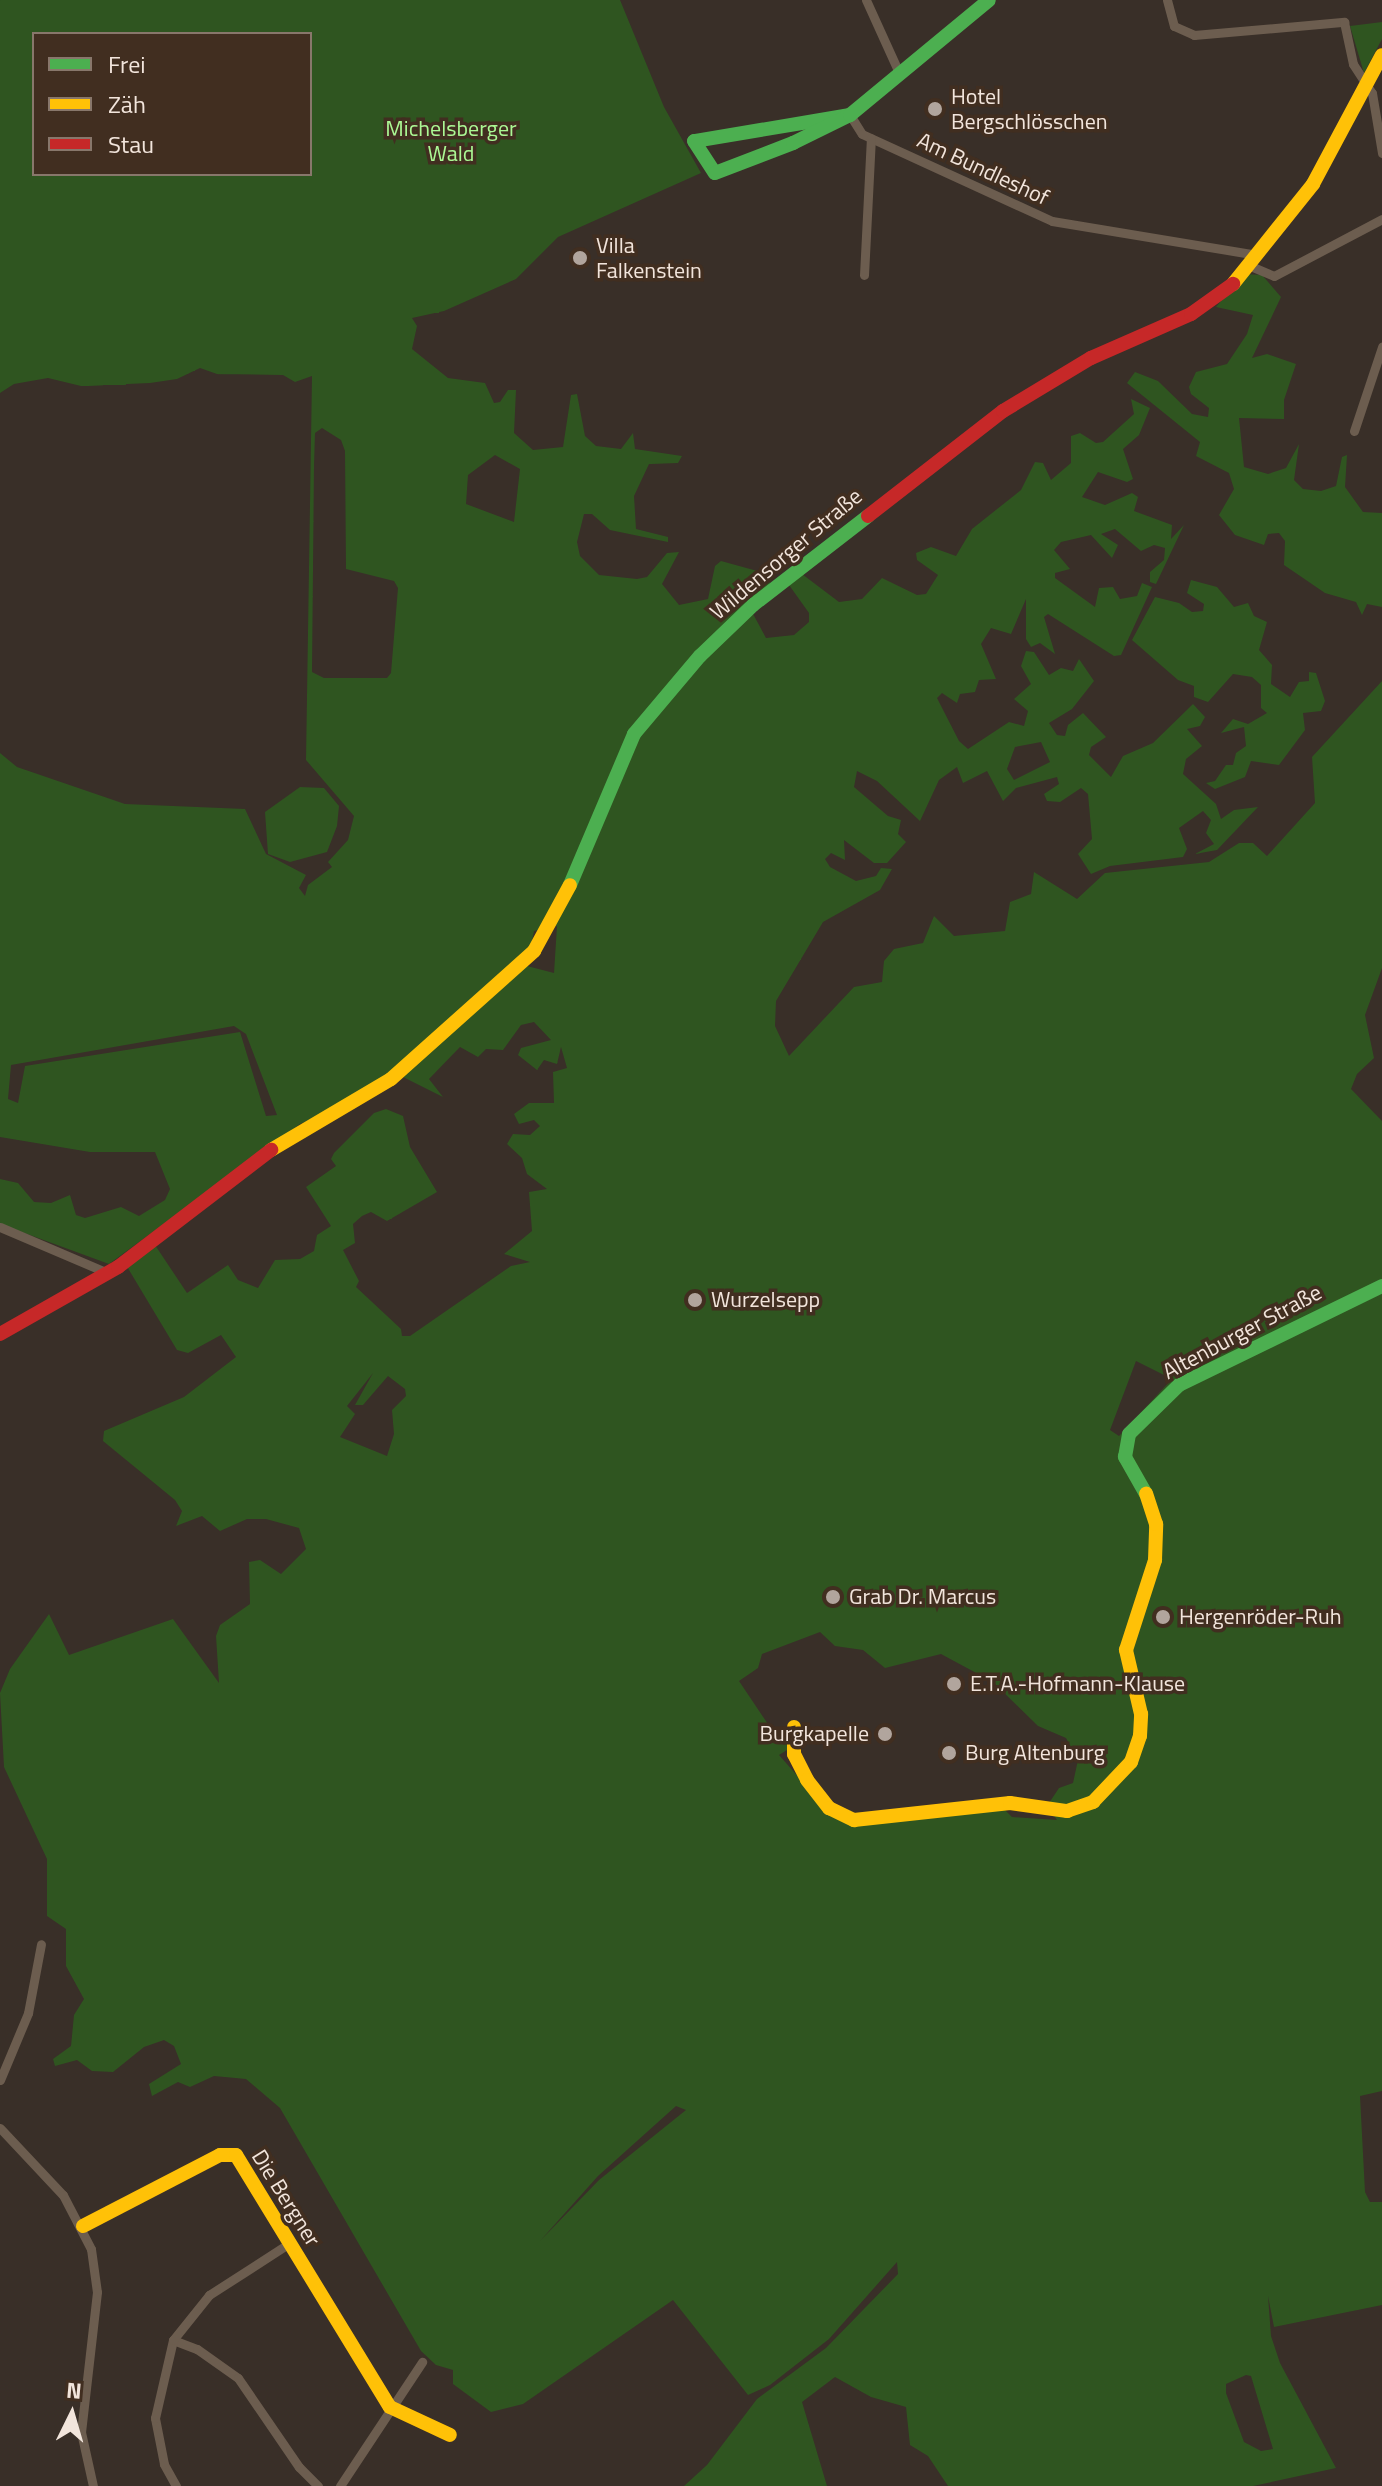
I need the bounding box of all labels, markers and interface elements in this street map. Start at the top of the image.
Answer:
legend [32,32,312,176]
text: Frei [108,46,146,82]
place label: Hotel Bergschlösschen [951,83,1108,134]
text: Zäh [108,86,146,122]
marker: Hotel Bergschlösschen [926,100,944,118]
park label: Michelsberger Wald [385,115,517,166]
text: Stau [108,126,154,162]
street label: Am Bundleshof [913,127,1053,211]
place label: Villa Falkenstein [596,232,702,284]
marker: Villa Falkenstein [571,249,589,267]
street label: Wildensorger Straße [705,483,867,625]
street label: Altenburger Straße [1158,1279,1326,1385]
place label: Wurzelsepp [711,1287,820,1313]
marker: Wurzelsepp [686,1291,704,1309]
place label: Grab Dr. Marcus [849,1584,996,1610]
marker: Grab Dr. Marcus [824,1588,842,1606]
place label: Hergenröder-Ruh [1179,1604,1342,1630]
marker: Hergenröder-Ruh [1154,1608,1172,1626]
place label: E.T.A.-Hofmann-Klause [970,1671,1185,1697]
marker: E.T.A.-Hofmann-Klause [945,1675,963,1693]
place label: Burgkapelle [760,1721,869,1747]
marker: Burgkapelle [876,1725,894,1743]
place label: Burg Altenburg [965,1740,1105,1766]
marker: Burg Altenburg [940,1744,958,1762]
street label: Die Bergner [246,2145,326,2251]
text: N [65,2372,83,2408]
north arrow [32,2374,112,2454]

